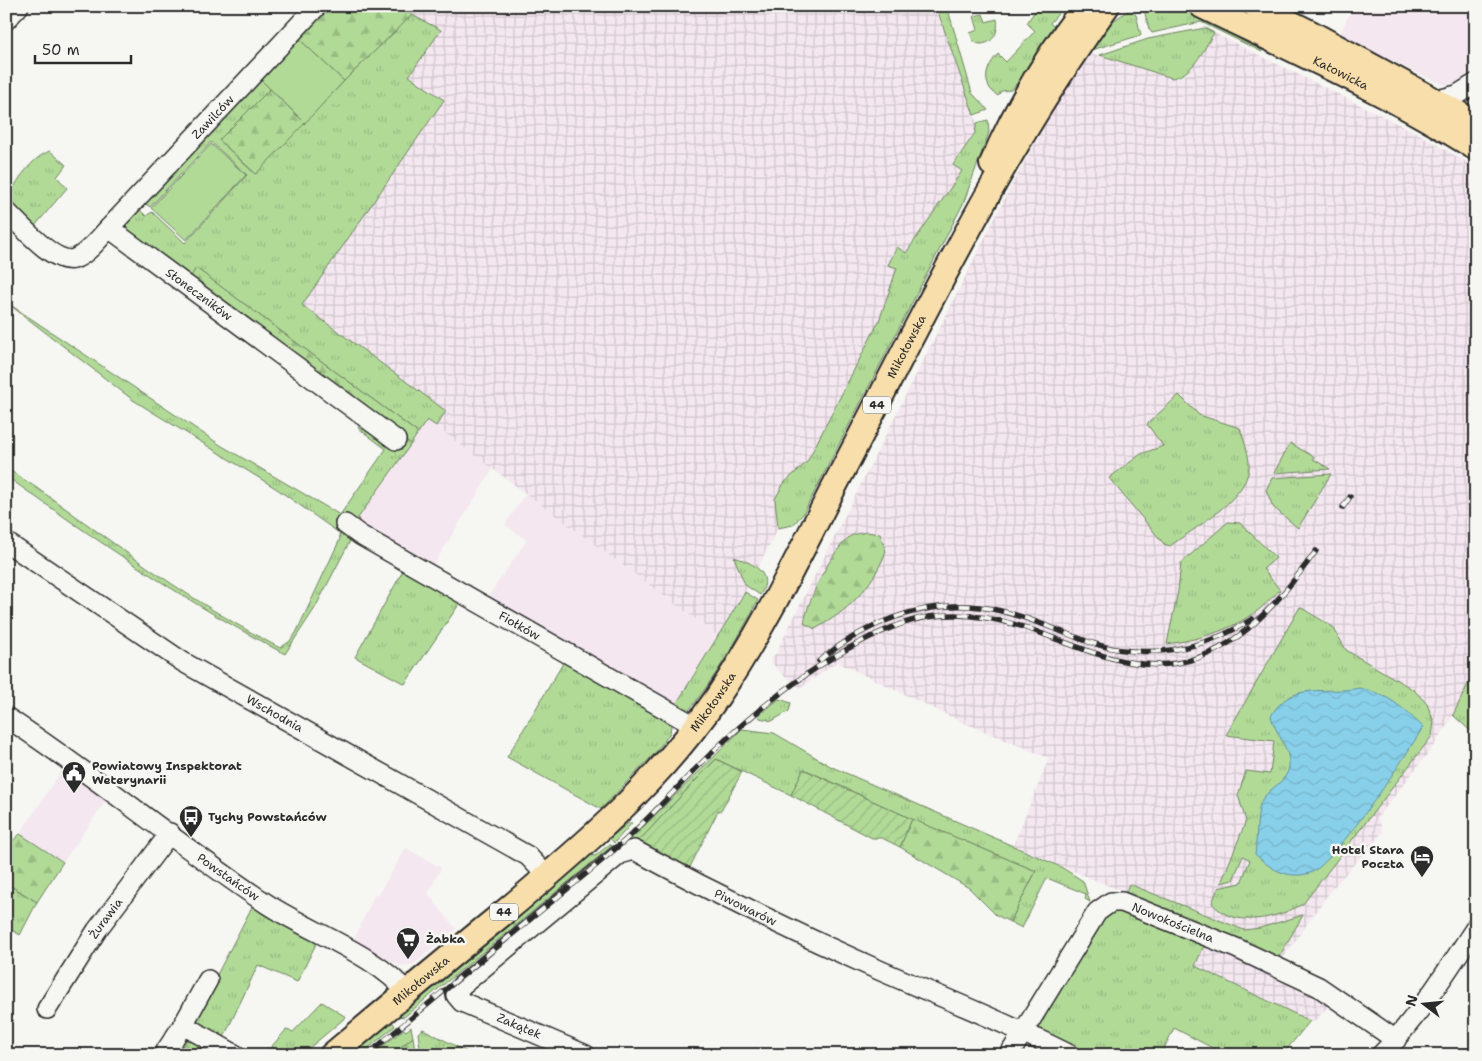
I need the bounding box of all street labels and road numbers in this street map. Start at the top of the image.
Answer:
street label: Katowicka [1310,52,1372,94]
street label: Zawilców [188,91,238,143]
street label: Słoneczników [162,265,236,325]
street label: Mikołowska [883,311,930,381]
road number: 44 [863,396,891,414]
street label: Fiołków [496,608,543,644]
street label: Mikołowska [686,669,740,735]
street label: Wschodnia [243,691,306,736]
street label: Powstańców [194,850,263,905]
street label: Piwowarów [711,885,780,930]
street label: Żurawia [85,894,126,942]
street label: Nowokościelna [1130,899,1217,946]
road number: 44 [490,904,518,920]
street label: Mikołowska [389,952,453,1009]
street label: Zakątek [494,1009,544,1043]

